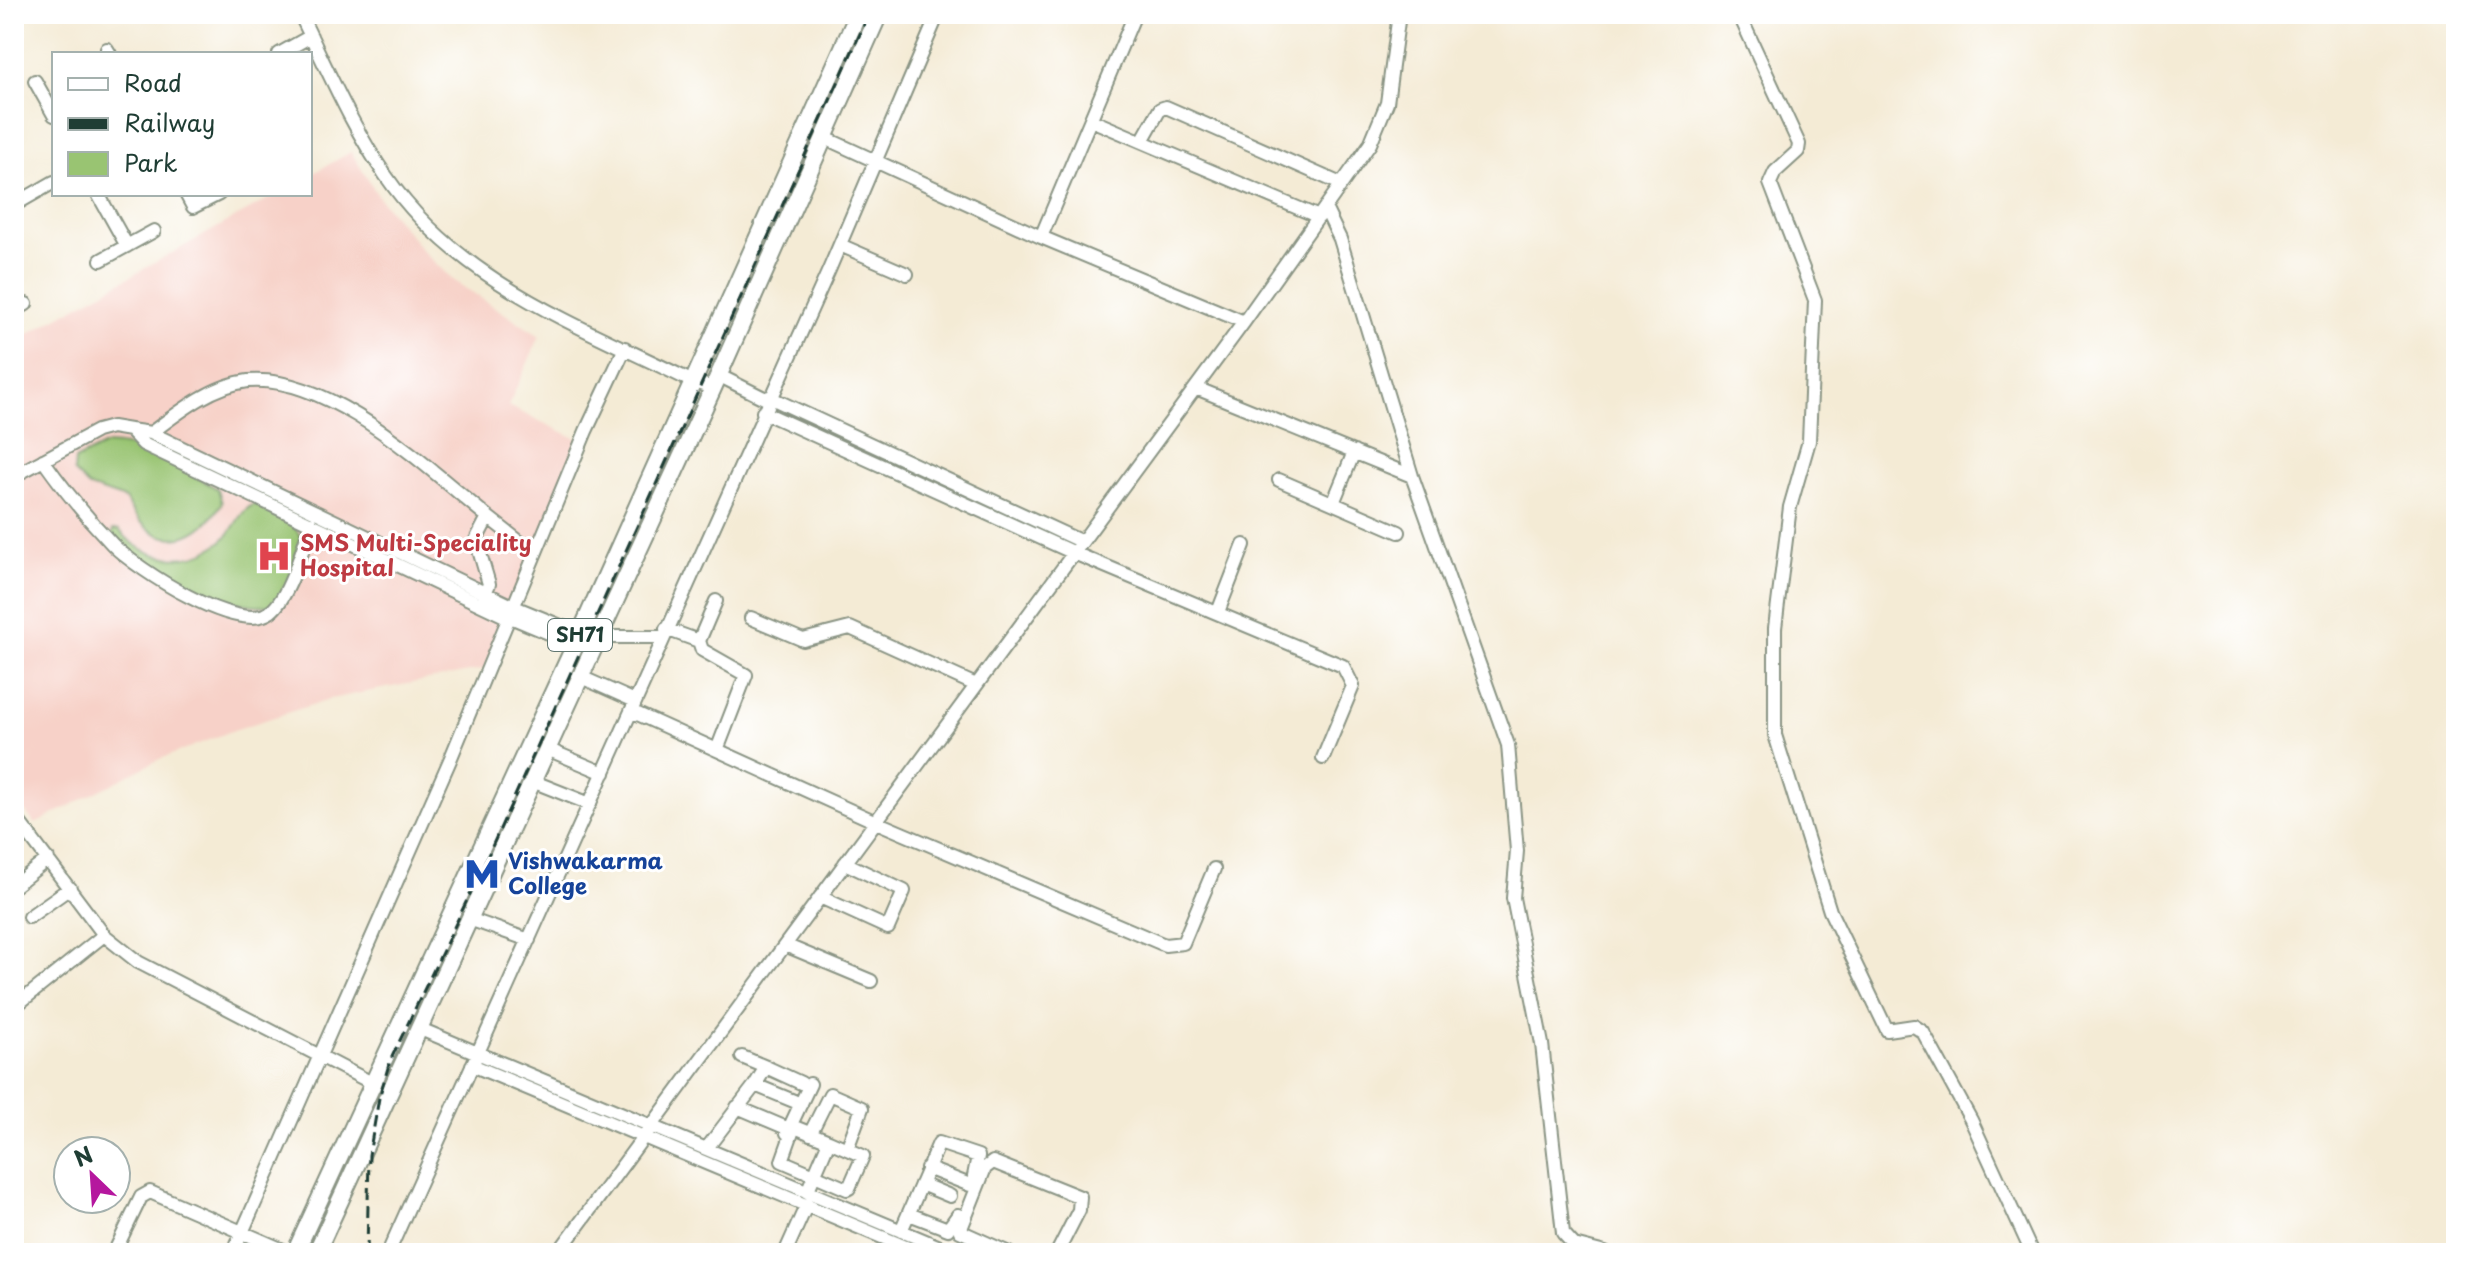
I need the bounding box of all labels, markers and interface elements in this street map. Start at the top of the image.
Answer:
legend [52,52,312,196]
text: Road [124,64,182,100]
text: Railway [124,104,215,140]
text: Park [124,144,178,180]
place label: SMS Multi-Speciality Hospital [300,525,532,583]
hospital icon: SMS Multi-Speciality Hospital [255,537,293,575]
road number: SH71 [548,619,612,651]
place label: Vishwakarma College [508,843,664,901]
metro station icon: Vishwakarma College [463,855,501,893]
north arrow [52,1135,132,1215]
text: N [68,1137,98,1174]

